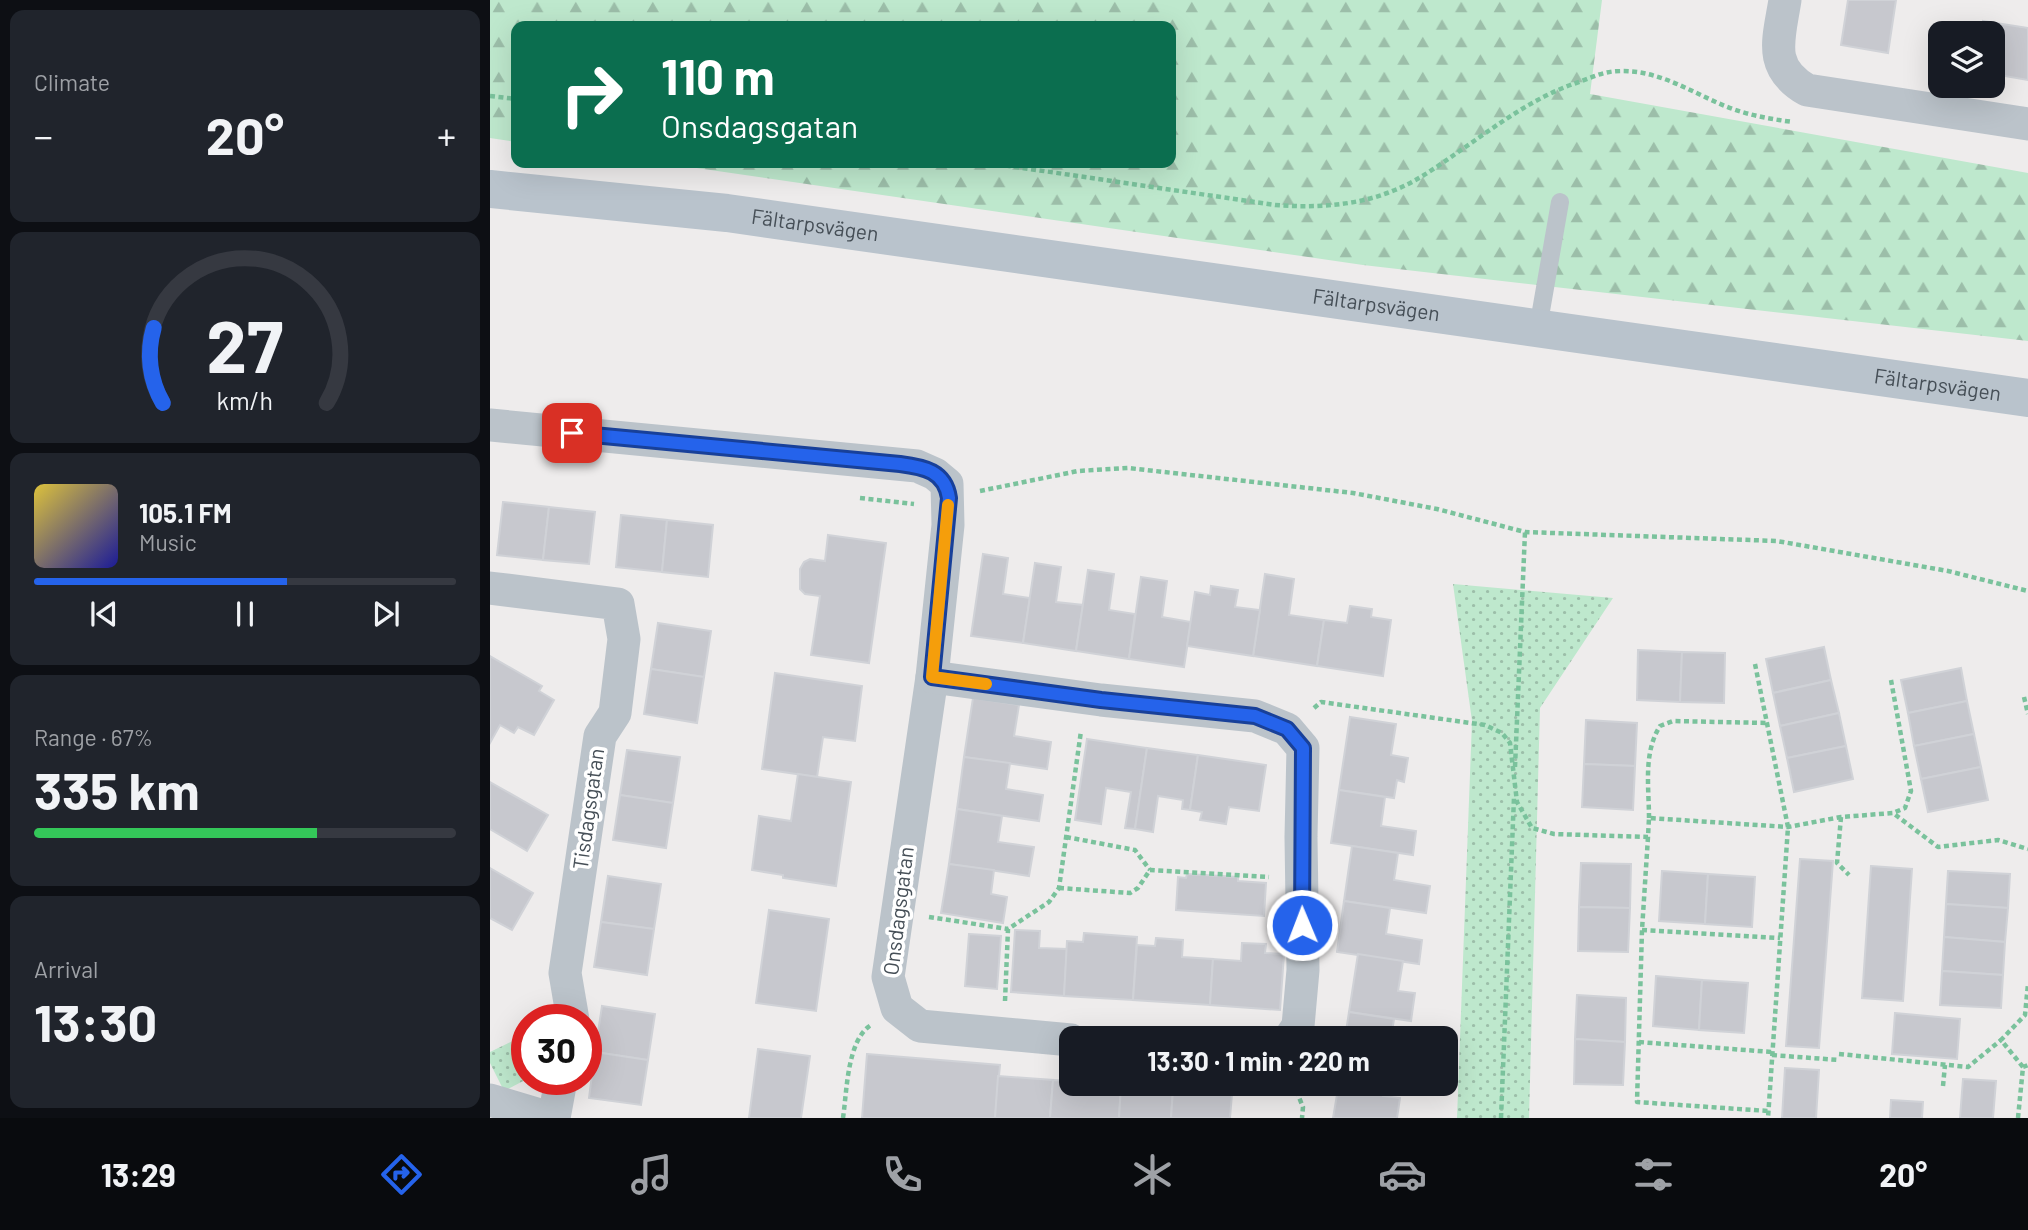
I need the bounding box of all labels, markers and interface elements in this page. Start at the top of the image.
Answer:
map controls [1928,21,2005,98]
button: layers [1928,21,2005,98]
text: 110 m [661,46,775,105]
icon: right [546,49,637,140]
text: Climate [34,68,110,96]
text: 20° [206,103,284,165]
text: Onsdagsgatan [661,106,858,144]
text: − [34,112,53,158]
text: + [437,112,456,158]
street label: Fältarpsvägen [750,203,880,245]
street label: Fältarpsvägen [1311,282,1442,325]
text: 27 [207,301,283,389]
street label: Fältarpsvägen [1873,362,2003,405]
text: km/h [217,385,273,415]
pin [542,403,602,463]
icon: arrive [553,414,591,452]
text: 105.1 FM [139,497,232,528]
text: Music [139,528,197,556]
icon: previous [85,595,123,633]
icon: pause [226,595,264,633]
icon: next [367,595,405,633]
text: Range · 67% [34,723,153,751]
street label: Tisdagsgatan [567,747,608,871]
text: 335 km [34,758,200,820]
street label: Onsdagsgatan [877,845,918,977]
position arrow [1265,888,1339,962]
text: Arrival [34,955,98,983]
text: 13:30 [34,990,157,1052]
speed limit sign: 30 [511,1004,602,1095]
text: 13:30 · 1 min · 220 m [1147,1045,1370,1076]
icon: directions [377,1150,426,1199]
icon: music [627,1150,676,1199]
icon: phone [878,1150,927,1199]
icon: climate [1128,1150,1177,1199]
icon: car [1378,1150,1427,1199]
icon: filters [1629,1150,1678,1199]
text: 13:29 [101,1155,176,1193]
text: 20° [1879,1155,1927,1193]

